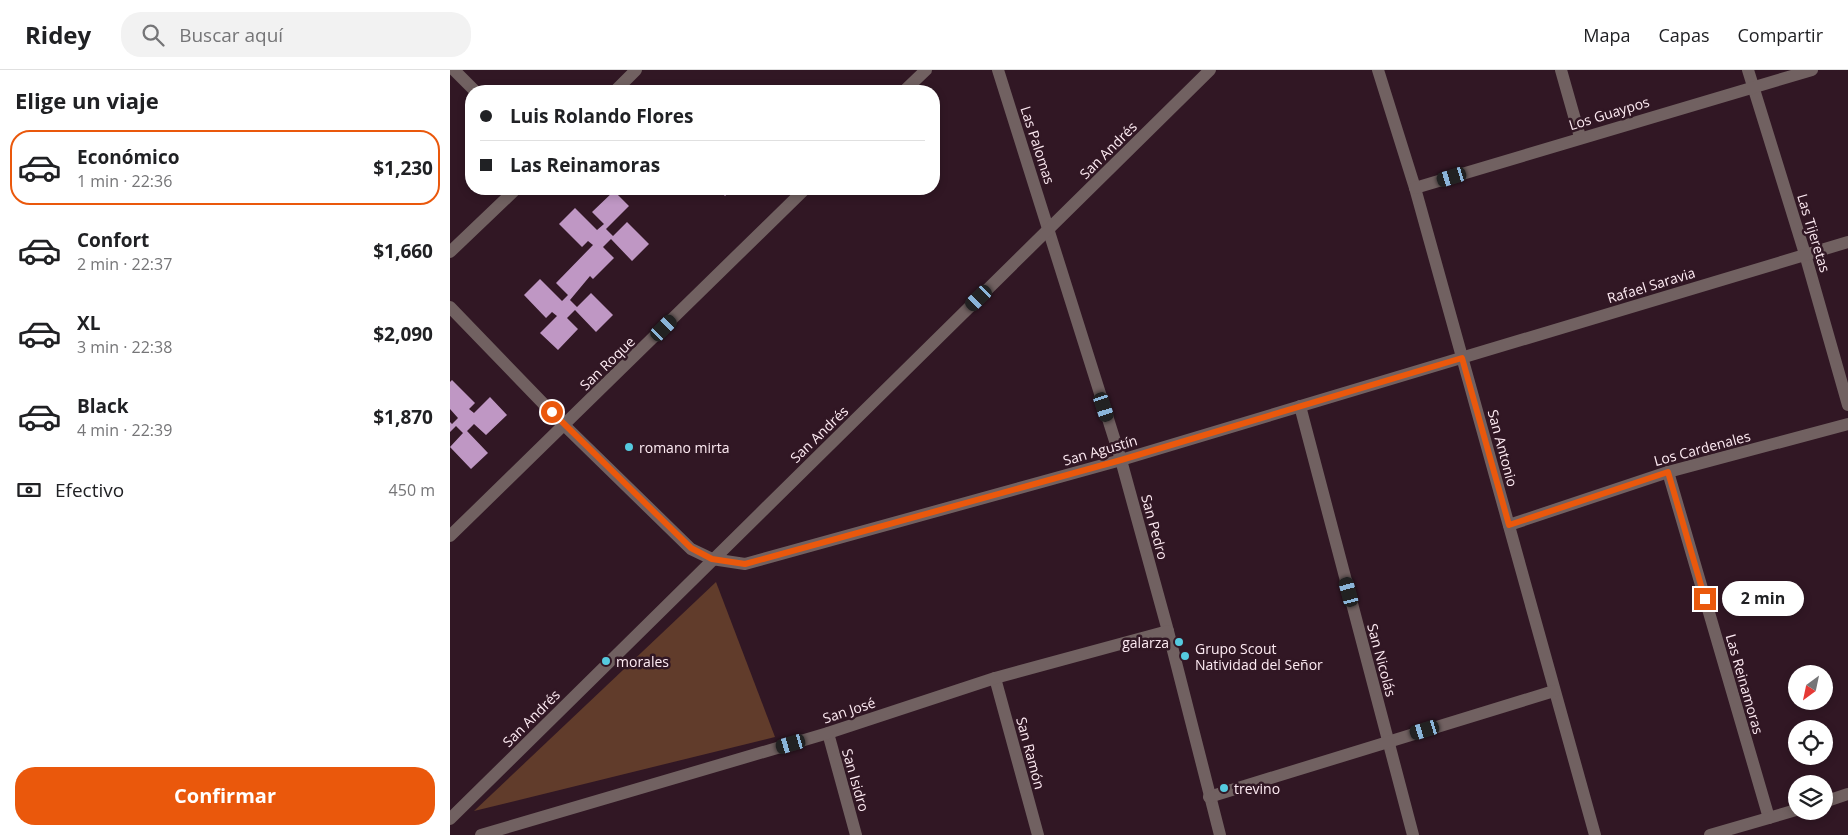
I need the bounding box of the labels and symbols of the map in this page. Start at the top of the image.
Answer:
street label: Los Guaypos [1566,92,1652,134]
street label: Las Palomas [1016,104,1060,187]
street label: San Andrés [1075,117,1141,183]
car [1435,165,1468,189]
street label: Las Tijeretas [1793,191,1835,275]
street label: Rafael Saravia [1605,263,1697,307]
car [962,282,995,314]
car [648,312,679,344]
street label: San Roque [575,332,639,394]
car [1092,390,1115,424]
route start [541,401,563,423]
street label: San Andrés [786,401,852,467]
street label: San Antonio [1484,407,1522,489]
street label: Los Cardenales [1652,426,1753,470]
street label: San Agustín [1061,430,1139,470]
place label: romano mirta [639,438,730,457]
marker: romano mirta [623,441,635,453]
street label: San Pedro [1137,492,1173,562]
car [1337,576,1360,608]
callout: 2 min [1722,582,1805,616]
route end [1694,588,1716,610]
street label: San Nicolás [1363,621,1401,699]
street label: Las Reinamoras [1722,632,1768,737]
place label: galarza [1122,633,1169,652]
marker: galarza [1173,636,1185,648]
place label: Grupo Scout Natividad del Señor [1195,639,1323,674]
marker: Grupo Scout Natividad del Señor [1179,650,1191,662]
place label: morales [616,652,669,671]
marker: morales [600,655,612,667]
north arrow [1788,665,1832,710]
street label: San Andrés [498,685,564,751]
street label: San José [820,693,878,727]
street label: San Ramón [1012,715,1050,791]
car [1408,718,1441,742]
car [774,733,807,755]
street label: San Isidro [838,746,874,814]
place label: trevino [1234,779,1280,798]
marker: trevino [1218,782,1230,794]

